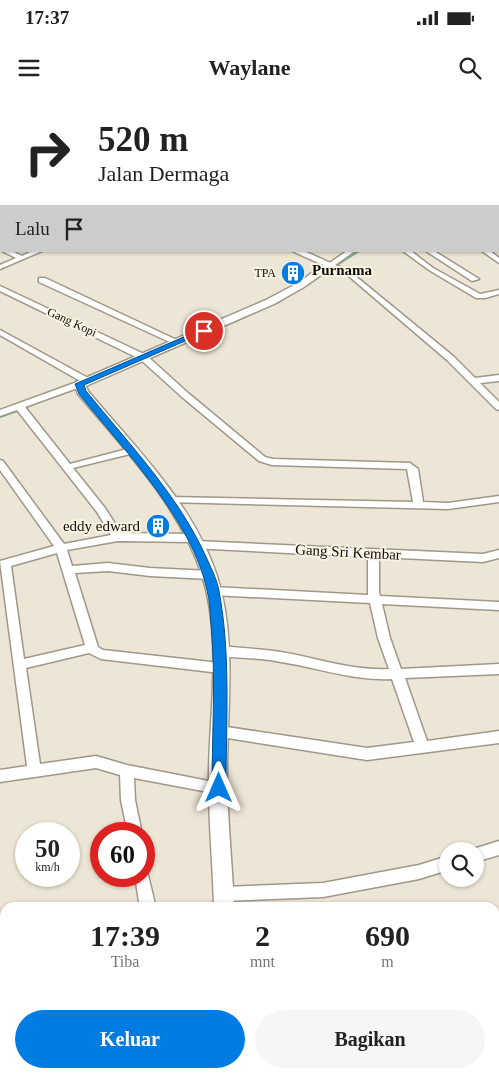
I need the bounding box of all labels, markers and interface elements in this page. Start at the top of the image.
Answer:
text: 17:37 [25,7,69,28]
icon: menu [15,54,43,82]
icon: search [456,54,484,82]
text: Waylane [209,55,290,80]
icon: right [15,120,80,185]
text: 520 m [98,120,188,159]
text: Jalan Dermaga [98,161,229,186]
icon: arrive [60,215,88,243]
text: Lalu [15,218,50,239]
building icon: TPA [280,260,306,286]
district label: Purnama [312,262,373,278]
place label: TPA [254,266,276,280]
street label: Gang Kopi [45,304,100,340]
pin [183,310,225,352]
icon: arrive [190,317,218,345]
building icon: eddy edward [145,513,171,539]
place label: eddy edward [63,518,140,534]
street label: Gang Sri Kembar [295,541,401,563]
position arrow [192,761,244,813]
speed limit sign: 60 [90,822,155,887]
text: 50 [35,835,60,862]
map controls [439,842,484,887]
button: search [439,842,484,887]
text: km/h [35,860,60,874]
text: 17:39 [90,919,160,952]
text: 2 [255,919,270,952]
text: 690 [365,919,410,952]
text: Tiba [111,953,139,970]
text: mnt [250,953,275,970]
text: m [381,953,394,970]
button: Keluar [15,1010,245,1068]
button: Bagikan [255,1010,485,1068]

